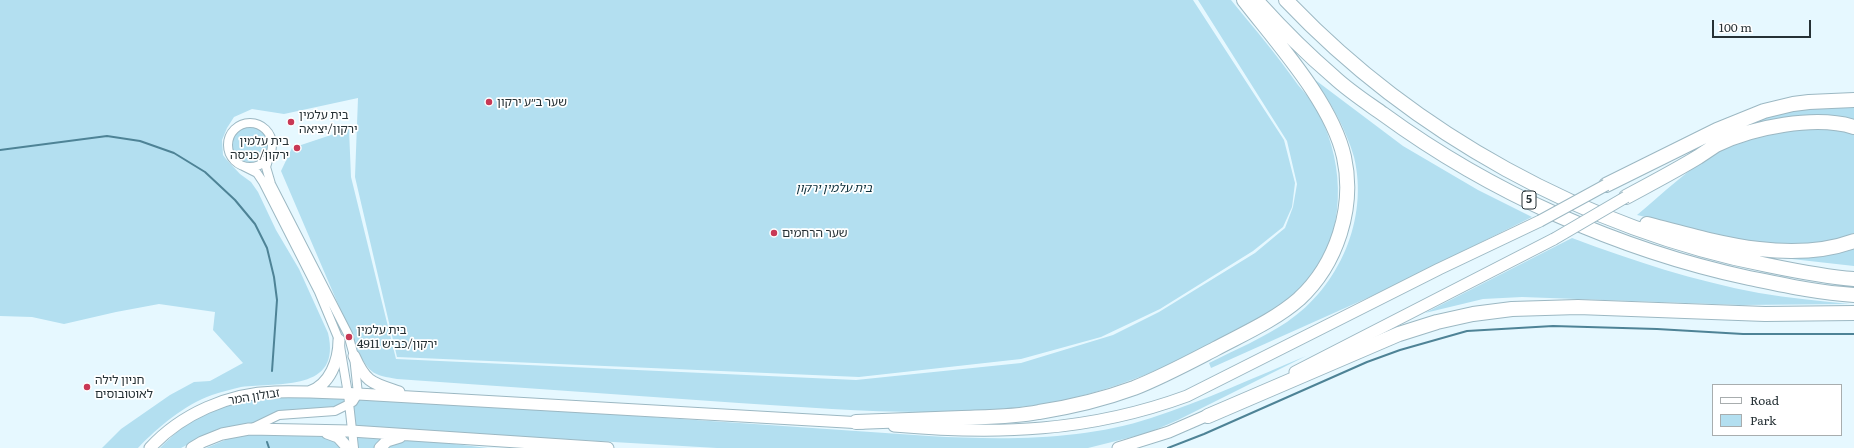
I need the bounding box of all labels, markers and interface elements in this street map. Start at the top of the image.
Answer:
scale bar [1714,12,1813,38]
text: 100 m [1719,18,1752,36]
place label: שער ב״ע ירקון [497,95,567,109]
marker: שער ב״ע ירקון [484,97,494,107]
place label: בית עלמין ירקון/יציאה [299,108,357,136]
marker: בית עלמין ירקון/יציאה [286,117,296,127]
place label: בית עלמין ירקון/כניסה [230,134,289,162]
marker: בית עלמין ירקון/כניסה [292,143,302,153]
park label: בית עלמין ירקון [796,181,872,195]
road number: 5 [1522,191,1536,209]
place label: שער הרחמים [782,226,848,240]
marker: שער הרחמים [769,228,779,238]
place label: בית עלמין ירקון/כביש 4911 [357,323,437,351]
marker: בית עלמין ירקון/כביש 4911 [344,332,354,342]
place label: חניון לילה לאוטובוסים [95,373,153,401]
marker: חניון לילה לאוטובוסים [82,382,92,392]
legend [1712,384,1842,436]
street label: זבולון המר [227,386,281,408]
text: Road [1750,391,1779,409]
text: Park [1750,411,1776,429]

